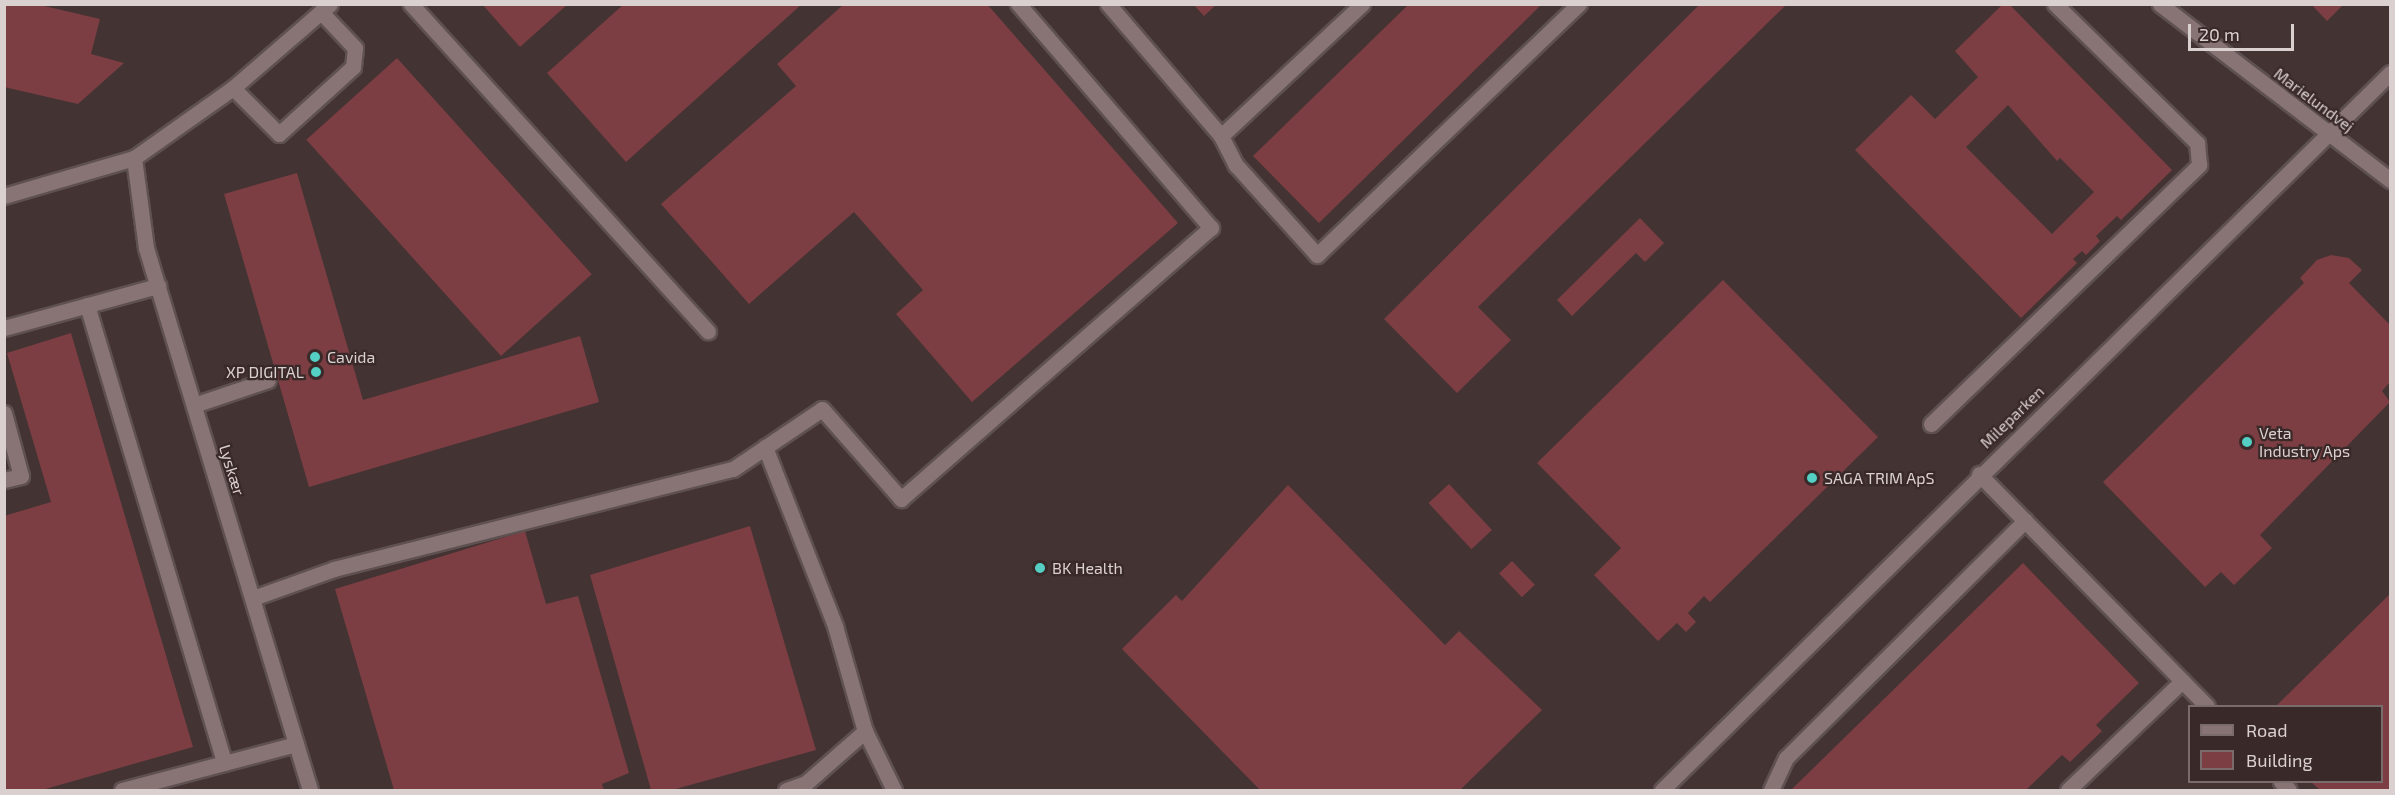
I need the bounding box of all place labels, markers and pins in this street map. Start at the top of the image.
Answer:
place label: Cavida [327,347,375,367]
marker: Cavida [308,350,322,364]
place label: XP DIGITAL [226,362,304,382]
marker: XP DIGITAL [309,365,323,379]
place label: Veta Industry Aps [2259,423,2351,461]
marker: Veta Industry Aps [2240,435,2254,449]
place label: SAGA TRIM ApS [1824,468,1936,488]
marker: SAGA TRIM ApS [1805,471,1819,485]
place label: BK Health [1052,558,1123,578]
marker: BK Health [1033,561,1047,575]

